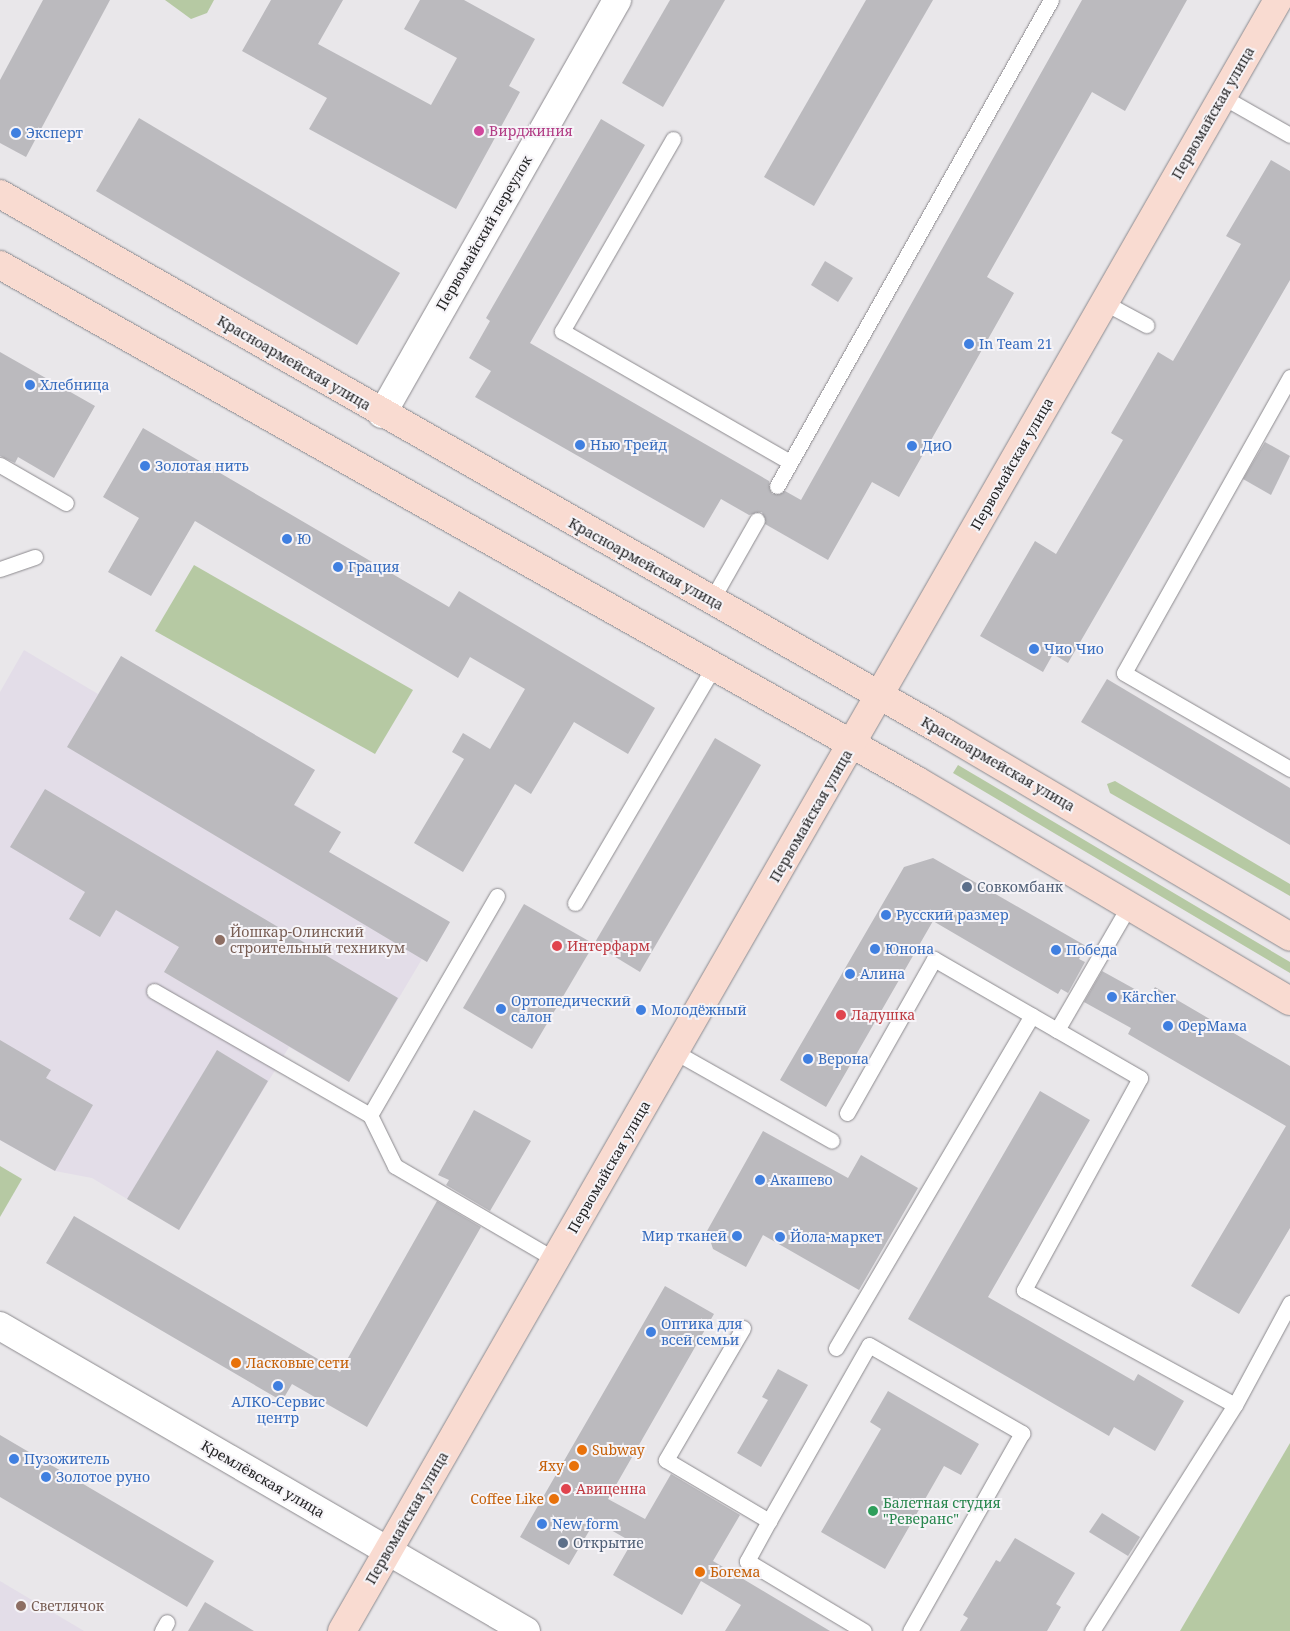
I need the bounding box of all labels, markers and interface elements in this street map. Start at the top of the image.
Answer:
street label: Первомайская улица [1168,44,1258,182]
place label: Вирджиния [489,123,573,139]
place label: Эксперт [26,125,83,141]
marker: Вирджиния [473,125,485,137]
marker: Эксперт [10,127,22,139]
street label: Первомайский переулок [433,153,535,313]
street label: Красноармейская улица [214,312,374,414]
place label: In Team 21 [979,336,1053,352]
marker: In Team 21 [963,338,975,350]
place label: Хлебница [40,377,110,393]
marker: Хлебница [24,379,36,391]
street label: Первомайская улица [967,395,1057,533]
place label: Нью Трейд [590,437,667,453]
place label: ДиО [922,438,952,454]
marker: Нью Трейд [574,439,586,451]
marker: ДиО [906,440,918,452]
place label: Золотая нить [155,458,249,474]
marker: Золотая нить [139,460,151,472]
street label: Красноармейская улица [566,514,726,614]
place label: Ю [297,531,311,547]
marker: Ю [281,533,293,545]
place label: Грация [348,559,399,575]
marker: Грация [332,561,344,573]
place label: Чио Чио [1044,641,1104,657]
marker: Чио Чио [1028,643,1040,655]
street label: Красноармейская улица [918,713,1078,815]
street label: Первомайская улица [766,747,856,885]
place label: Совкомбанк [977,879,1063,895]
marker: Совкомбанк [961,881,973,893]
place label: Русский размер [896,907,1009,923]
marker: Русский размер [880,909,892,921]
place label: Йошкар-Олинский строительный техникум [230,924,405,956]
marker: Йошкар-Олинский строительный техникум [214,934,226,946]
place label: Интерфарм [567,938,650,954]
marker: Интерфарм [551,940,563,952]
place label: Юнона [885,941,934,957]
place label: Победа [1066,942,1117,958]
marker: Юнона [869,943,881,955]
marker: Победа [1050,944,1062,956]
place label: Алина [860,966,905,982]
marker: Алина [844,968,856,980]
place label: Kärcher [1122,989,1176,1005]
marker: Kärcher [1106,991,1118,1003]
place label: Ортопедический салон [511,993,631,1026]
place label: Молодёжный [651,1002,747,1018]
marker: Ортопедический салон [495,1003,507,1015]
marker: Молодёжный [635,1004,647,1016]
place label: Ладушка [851,1007,915,1023]
marker: Ладушка [835,1009,847,1021]
place label: ФерМама [1178,1018,1247,1034]
marker: ФерМама [1162,1020,1174,1032]
place label: Верона [818,1051,869,1067]
marker: Верона [802,1053,814,1065]
street label: Первомайская улица [564,1098,654,1236]
place label: Акашево [770,1172,833,1188]
marker: Акашево [754,1174,766,1186]
place label: Мир тканей [642,1228,727,1244]
place label: Йола-маркет [790,1229,882,1245]
marker: Мир тканей [731,1230,743,1242]
marker: Йола-маркет [774,1231,786,1243]
place label: Оптика для всей семьи [661,1316,743,1348]
marker: Оптика для всей семьи [645,1326,657,1338]
place label: Ласковые сети [246,1355,349,1371]
marker: Ласковые сети [230,1357,242,1369]
marker: АЛКО-Сервис центр [272,1380,284,1392]
place label: АЛКО-Сервис центр [231,1394,325,1426]
street label: Кремлёвская улица [198,1437,328,1521]
place label: Subway [592,1442,645,1458]
marker: Subway [576,1444,588,1456]
street label: Первомайская улица [362,1449,452,1587]
place label: Пузожитель [24,1451,109,1467]
marker: Пузожитель [8,1453,20,1465]
place label: Яху [539,1458,564,1474]
marker: Яху [568,1460,580,1472]
place label: Золотое руно [56,1469,150,1485]
marker: Золотое руно [40,1471,52,1483]
place label: Авиценна [576,1481,647,1497]
marker: Авиценна [560,1483,572,1495]
place label: Coffee Like [470,1491,544,1507]
marker: Coffee Like [548,1493,560,1505]
place label: Балетная студия "Реверанс" [883,1495,1001,1528]
marker: Балетная студия "Реверанс" [867,1505,879,1517]
place label: New form [552,1516,619,1532]
marker: New form [536,1518,548,1530]
place label: Открытие [573,1535,644,1551]
marker: Открытие [557,1537,569,1549]
place label: Богема [710,1564,761,1580]
marker: Богема [694,1566,706,1578]
place label: Светлячок [31,1598,104,1614]
marker: Светлячок [15,1600,27,1612]

